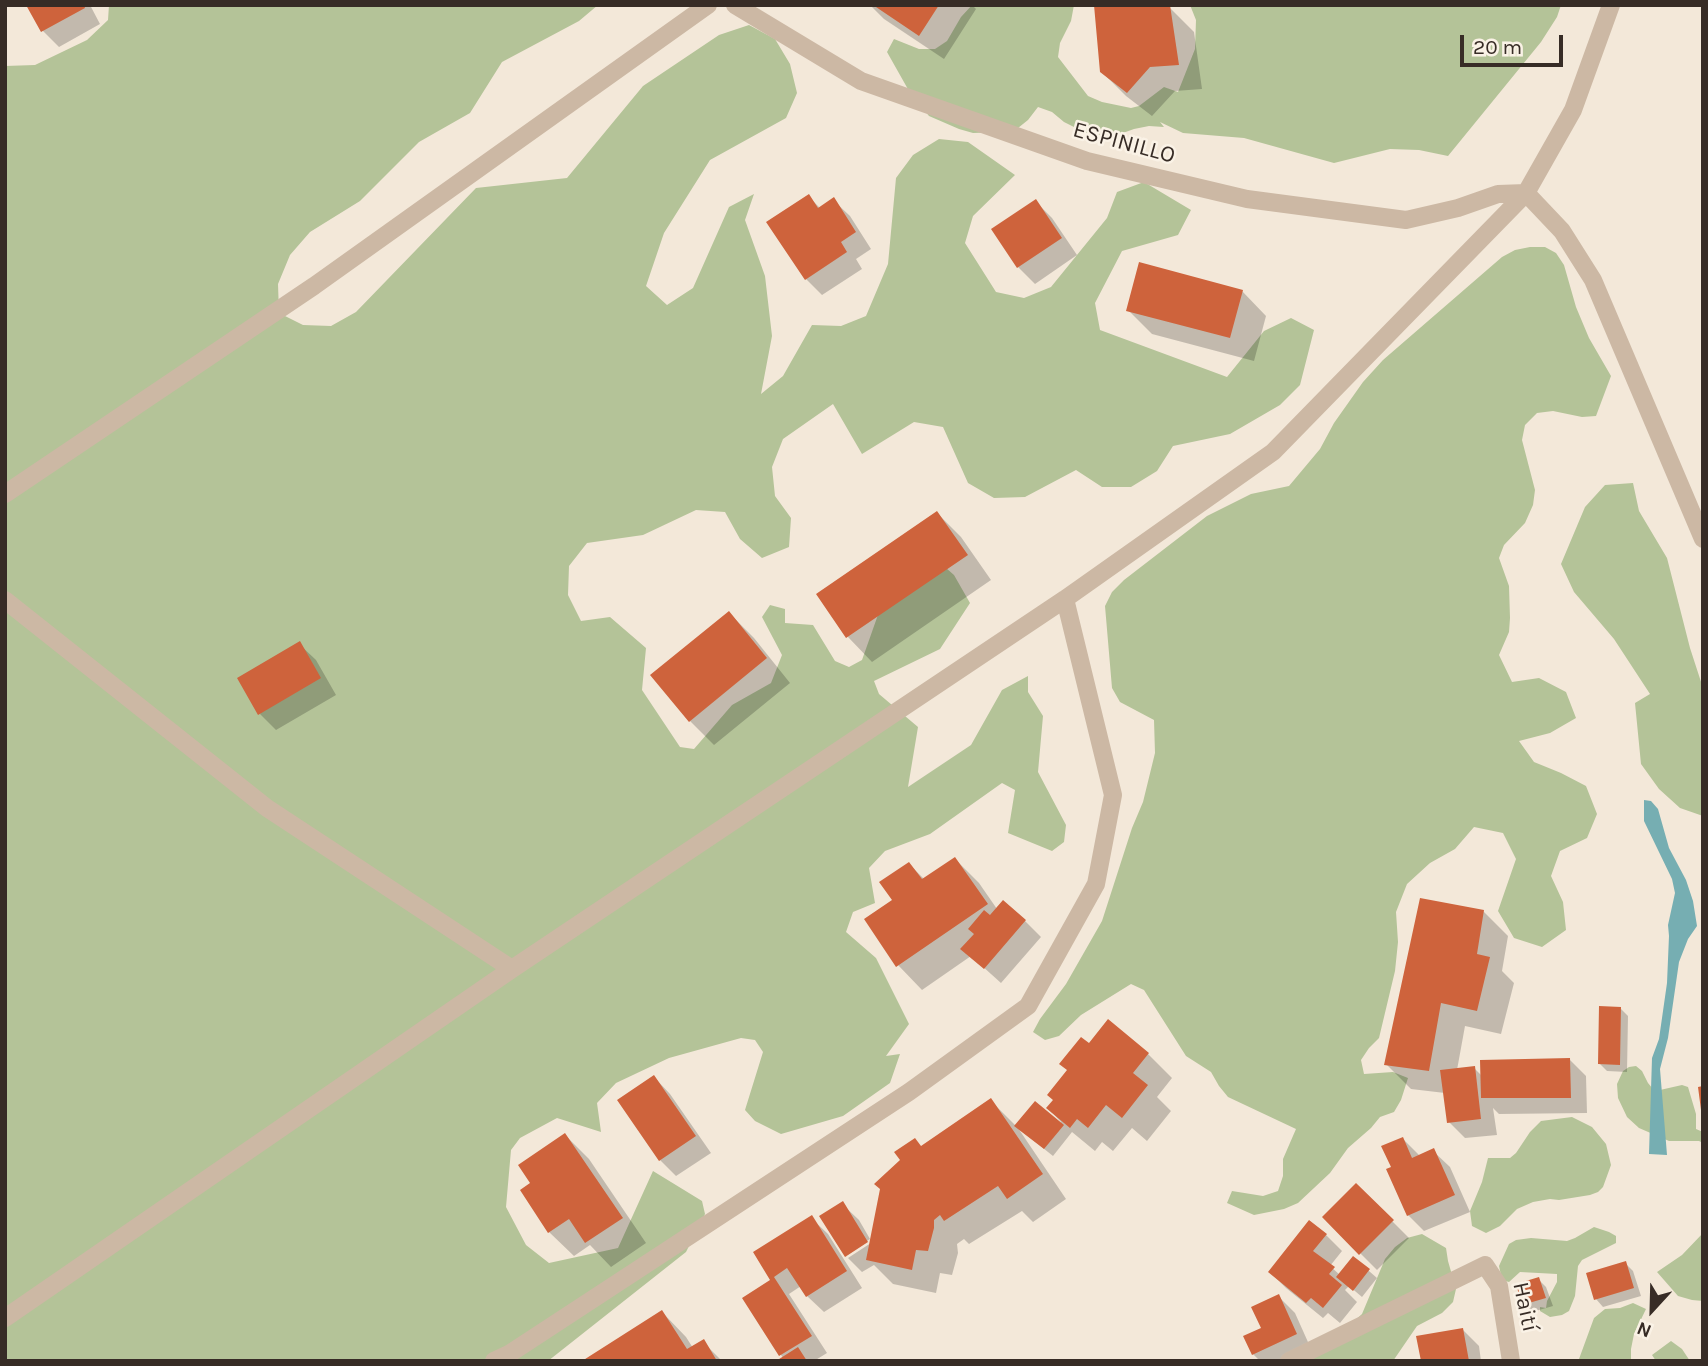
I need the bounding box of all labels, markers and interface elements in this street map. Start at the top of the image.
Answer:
scale bar [1463,21,1566,65]
text: 20 m [1473,35,1522,59]
street label: ESPINILLO [1070,116,1178,170]
north arrow [1617,1275,1687,1345]
street label: Haití [1506,1279,1544,1335]
text: N [1634,1317,1655,1342]

